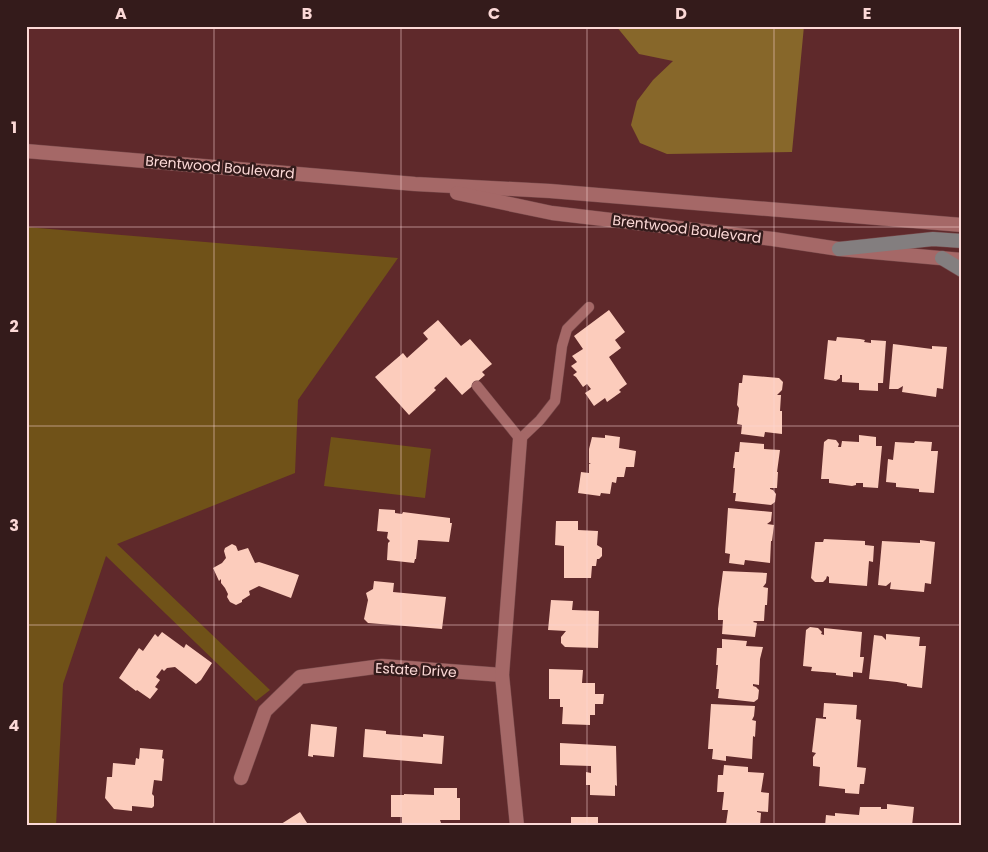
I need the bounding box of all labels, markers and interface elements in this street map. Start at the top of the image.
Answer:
text: A [115,2,127,25]
text: B [302,2,312,25]
text: C [488,2,500,25]
text: D [675,2,687,25]
text: E [863,2,871,25]
text: 1 [11,116,17,139]
street label: Brentwood Boulevard [145,151,295,183]
street label: Brentwood Boulevard [611,210,763,248]
text: 2 [9,315,19,338]
text: 3 [9,514,19,537]
street label: Estate Drive [375,658,458,682]
text: 4 [9,714,20,737]

